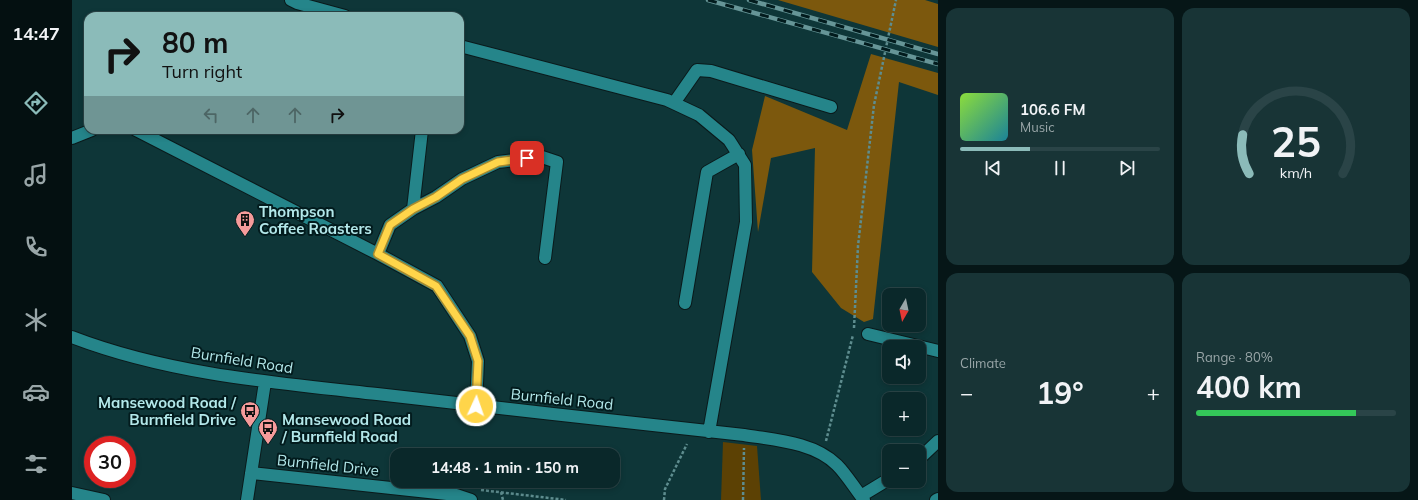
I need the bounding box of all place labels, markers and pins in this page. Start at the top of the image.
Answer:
pin [510,141,544,175]
place label: Thompson Coffee Roasters [259,202,372,238]
building icon: Thompson Coffee Roasters [234,209,256,237]
place label: Mansewood Road / Burnfield Drive [98,393,237,429]
bus stop icon: Mansewood Road / Burnfield Drive [239,400,261,428]
place label: Mansewood Road / Burnfield Road [281,410,411,446]
bus stop icon: Mansewood Road / Burnfield Road [257,417,279,445]

